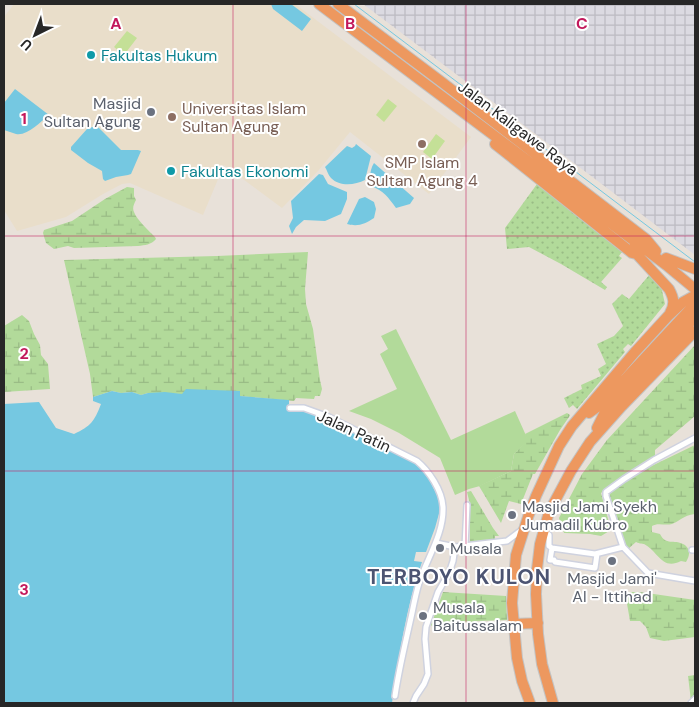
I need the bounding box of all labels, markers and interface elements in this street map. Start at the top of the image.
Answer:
north arrow [10,10,60,60]
text: A [110,13,122,34]
text: B [345,13,355,34]
text: C [576,13,588,34]
text: U [17,35,36,55]
place label: Fakultas Hukum [101,45,217,66]
marker: Fakultas Hukum [85,49,97,61]
street label: Jalan Kaligawe Raya [454,76,582,180]
place label: Masjid Sultan Agung [44,93,141,132]
place label: Universitas Islam Sultan Agung [182,98,306,137]
marker: Masjid Sultan Agung [145,106,157,118]
text: 1 [21,108,27,129]
marker: Universitas Islam Sultan Agung [166,111,178,123]
marker: SMP Islam Sultan Agung 4 [416,138,428,150]
place label: SMP Islam Sultan Agung 4 [366,152,478,191]
place label: Fakultas Ekonomi [181,161,309,182]
marker: Fakultas Ekonomi [165,165,177,177]
text: 2 [19,343,29,364]
street label: Jalan Patin [314,405,394,457]
place label: Masjid Jami Syekh Jumadil Kubro [522,496,657,535]
marker: Masjid Jami Syekh Jumadil Kubro [506,509,518,521]
place label: Musala [450,538,502,559]
marker: Musala [434,542,446,554]
marker: Masjid Jami' Al - Ittihad [606,555,618,567]
district label: TERBOYO KULON [367,563,551,591]
place label: Masjid Jami' Al - Ittihad [567,568,657,607]
text: 3 [19,579,29,600]
place label: Musala Baitussalam [433,597,522,636]
marker: Musala Baitussalam [417,610,429,622]

